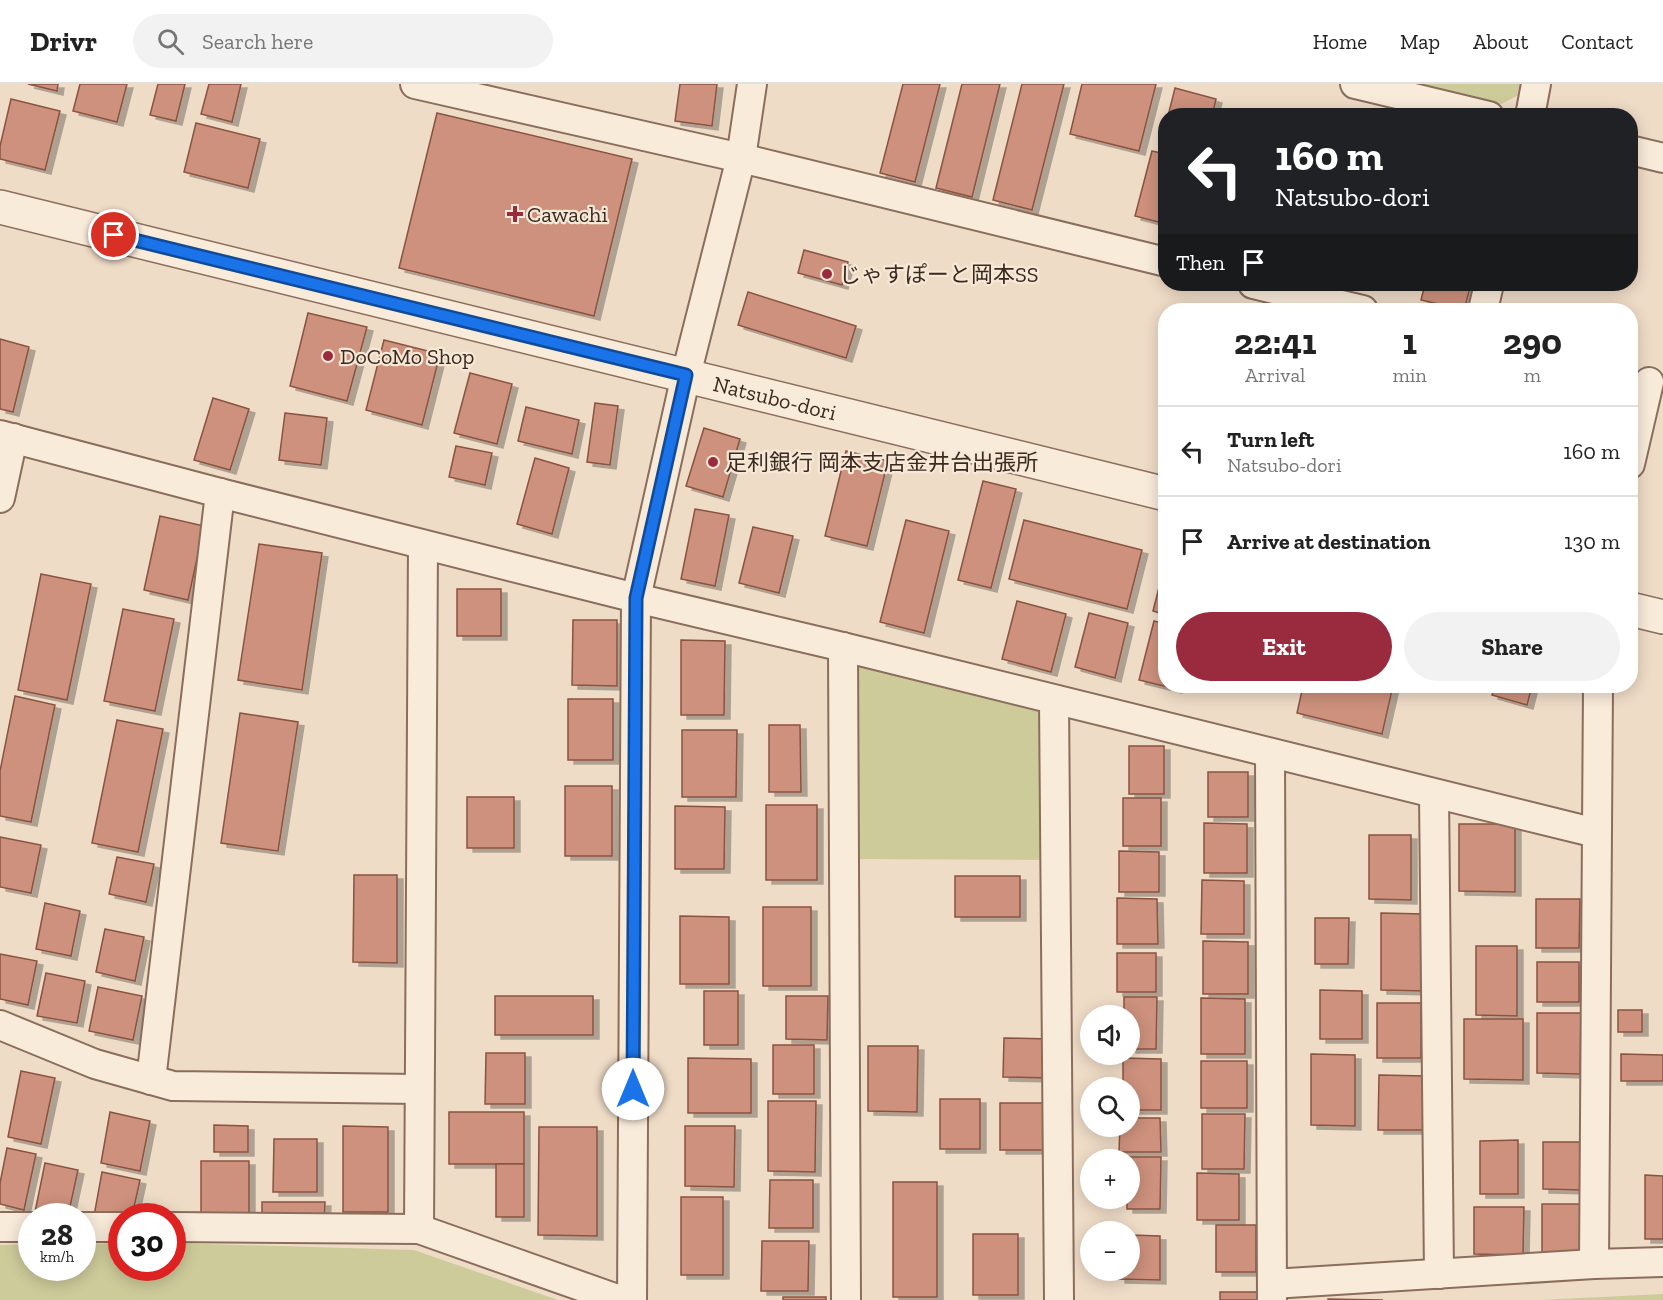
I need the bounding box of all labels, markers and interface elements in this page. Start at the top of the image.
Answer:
search box [133,14,553,68]
text: Drivr [30,25,97,58]
icon: search [154,25,187,58]
text: Search here [202,28,313,55]
text: Home [1313,29,1367,54]
text: Map [1400,29,1440,54]
text: About [1473,29,1528,54]
text: Contact [1561,29,1633,54]
text: 160 m [1275,130,1383,181]
icon: left [1176,132,1254,210]
text: Natsubo-dori [1275,181,1430,213]
place label: Cawachi [527,201,608,228]
marker: Cawachi [508,207,522,221]
pin [88,209,139,260]
icon: arrive [97,218,130,251]
icon: arrive [1237,246,1270,279]
text: Then [1176,249,1225,276]
place label: じゃすぽーと岡本SS [839,261,1038,288]
marker: じゃすぽーと岡本SS [820,267,834,281]
text: 22:41 [1234,320,1317,363]
text: 1 [1402,320,1417,363]
text: 290 [1503,320,1562,363]
place label: DoCoMo Shop [340,343,474,370]
marker: DoCoMo Shop [321,349,335,363]
text: Arrival [1245,363,1305,387]
text: min [1393,363,1427,387]
text: m [1524,363,1541,387]
street label: Natsubo-dori [710,370,839,426]
text: Turn left [1227,426,1314,453]
icon: left [1176,435,1209,468]
text: 160 m [1563,438,1620,465]
place label: 足利銀行 岡本支店金井台出張所 [725,449,1038,476]
text: Natsubo-dori [1227,453,1341,477]
marker: 足利銀行 岡本支店金井台出張所 [706,455,720,469]
icon: arrive [1176,525,1209,558]
text: Arrive at destination [1227,528,1430,555]
text: 130 m [1564,528,1620,555]
button: Exit [1176,612,1392,681]
button: Share [1404,612,1620,681]
map controls [1080,1005,1140,1281]
button: sound [1080,1005,1140,1065]
position arrow [601,1057,665,1121]
button: search [1080,1077,1140,1137]
button: + [1080,1149,1140,1209]
speed limit sign: 30 [108,1203,186,1281]
text: 28 [41,1217,73,1253]
button: − [1080,1221,1140,1281]
text: km/h [40,1248,74,1266]

